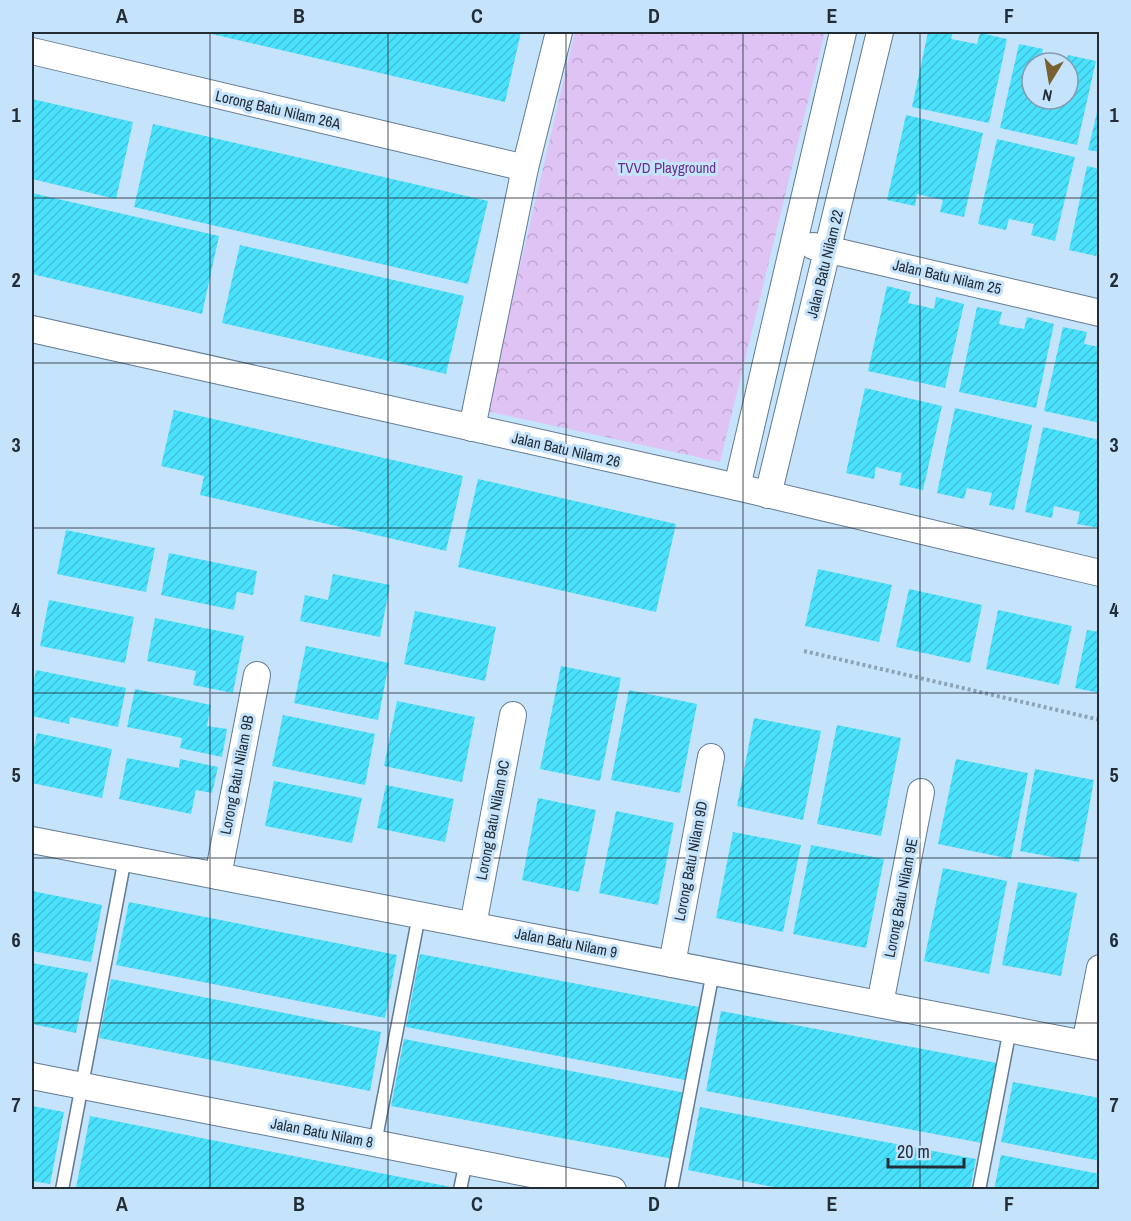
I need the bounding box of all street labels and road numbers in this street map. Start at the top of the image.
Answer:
street label: Lorong Batu Nilam 26A [213,85,344,134]
street label: Jalan Batu Nilam 22 [801,207,848,320]
street label: Jalan Batu Nilam 25 [891,254,1004,299]
street label: Jalan Batu Nilam 26 [510,427,623,472]
street label: Lorong Batu Nilam 9B [215,713,258,836]
street label: Lorong Batu Nilam 9C [471,758,514,882]
street label: Lorong Batu Nilam 9D [669,799,712,923]
street label: Lorong Batu Nilam 9E [879,836,922,959]
street label: Jalan Batu Nilam 9 [513,922,619,963]
street label: Jalan Batu Nilam 8 [269,1112,375,1153]

